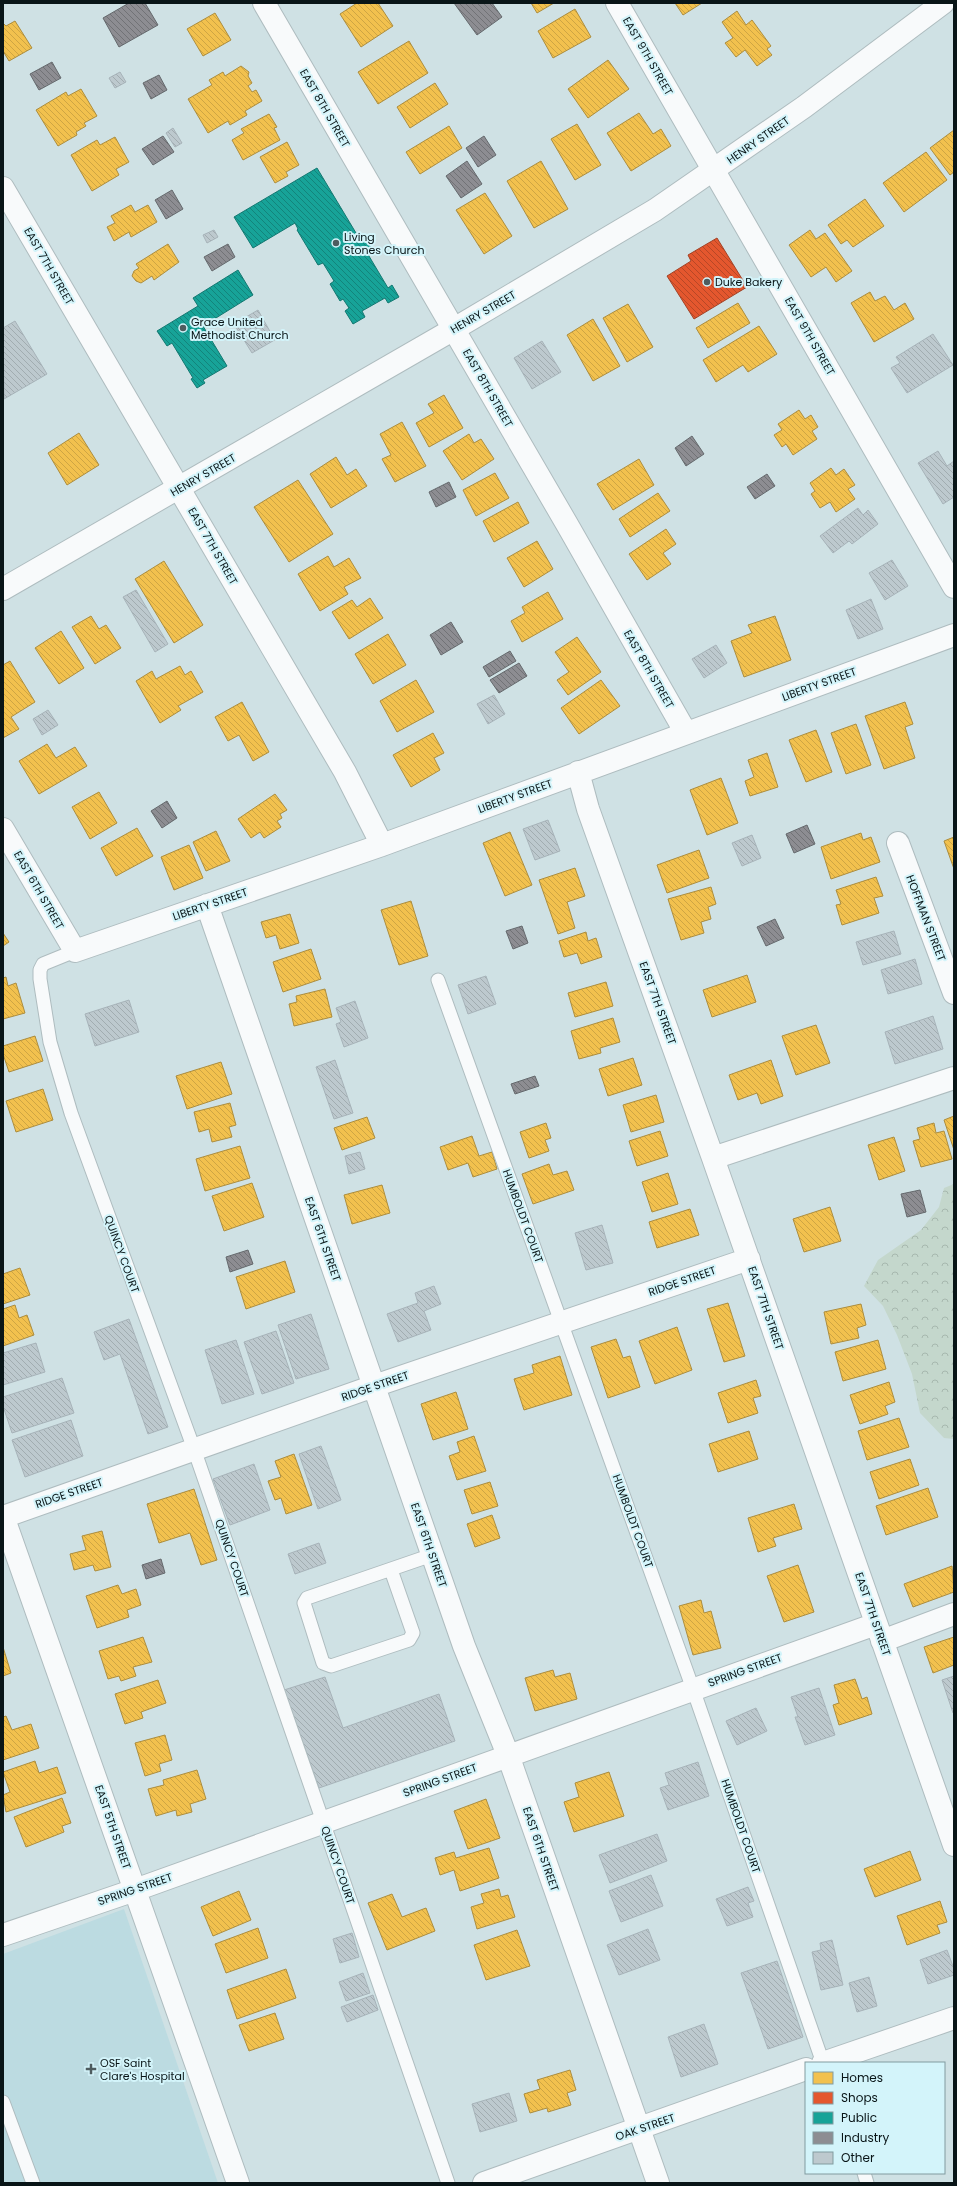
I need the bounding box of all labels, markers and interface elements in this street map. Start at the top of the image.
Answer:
street label: EAST 9TH STREET [619,14,677,98]
street label: EAST 8TH STREET [296,66,354,150]
street label: HENRY STREET [723,112,793,168]
street label: EAST 7TH STREET [20,224,78,308]
place label: Living Stones Church [344,229,424,258]
marker: Living Stones Church [331,238,341,248]
place label: Duke Bakery [715,274,783,290]
marker: Duke Bakery [702,277,712,287]
street label: HENRY STREET [447,287,519,337]
street label: EAST 9TH STREET [781,294,839,378]
place label: Grace United Methodist Church [191,314,289,343]
marker: Grace United Methodist Church [178,323,188,333]
street label: EAST 8TH STREET [459,346,517,430]
street label: HENRY STREET [167,450,239,500]
street label: EAST 7TH STREET [184,504,242,588]
street label: EAST 8TH STREET [620,627,678,711]
street label: LIBERTY STREET [780,663,859,705]
street label: LIBERTY STREET [476,775,555,817]
street label: EAST 6TH STREET [10,848,68,932]
street label: HOFFMAN STREET [902,873,950,963]
street label: LIBERTY STREET [170,884,250,924]
street label: EAST 7TH STREET [636,959,680,1047]
street label: HUMBOLDT COURT [499,1167,547,1265]
street label: EAST 6TH STREET [301,1195,345,1283]
street label: QUINCY COURT [101,1213,143,1295]
street label: RIDGE STREET [646,1262,718,1300]
street label: EAST 7TH STREET [744,1264,788,1352]
street label: RIDGE STREET [339,1367,411,1405]
street label: HUMBOLDT COURT [609,1472,657,1570]
street label: RIDGE STREET [33,1474,105,1512]
street label: EAST 6TH STREET [407,1501,451,1589]
street label: QUINCY COURT [211,1517,253,1599]
street label: EAST 7TH STREET [851,1570,895,1658]
street label: SPRING STREET [706,1649,784,1691]
street label: SPRING STREET [401,1759,479,1801]
street label: HUMBOLDT COURT [717,1777,765,1875]
street label: EAST 5TH STREET [91,1783,135,1871]
street label: EAST 6TH STREET [519,1805,563,1893]
street label: QUINCY COURT [317,1824,359,1906]
street label: SPRING STREET [96,1869,174,1909]
place label: OSF Saint Clare's Hospital [100,2055,185,2084]
legend [805,2062,945,2174]
marker: OSF Saint Clare's Hospital [85,2063,97,2075]
text: Homes [841,2069,883,2086]
text: Shops [841,2089,878,2106]
street label: OAK STREET [613,2109,677,2145]
text: Public [841,2109,877,2126]
text: Industry [841,2129,890,2146]
text: Other [841,2149,875,2166]

